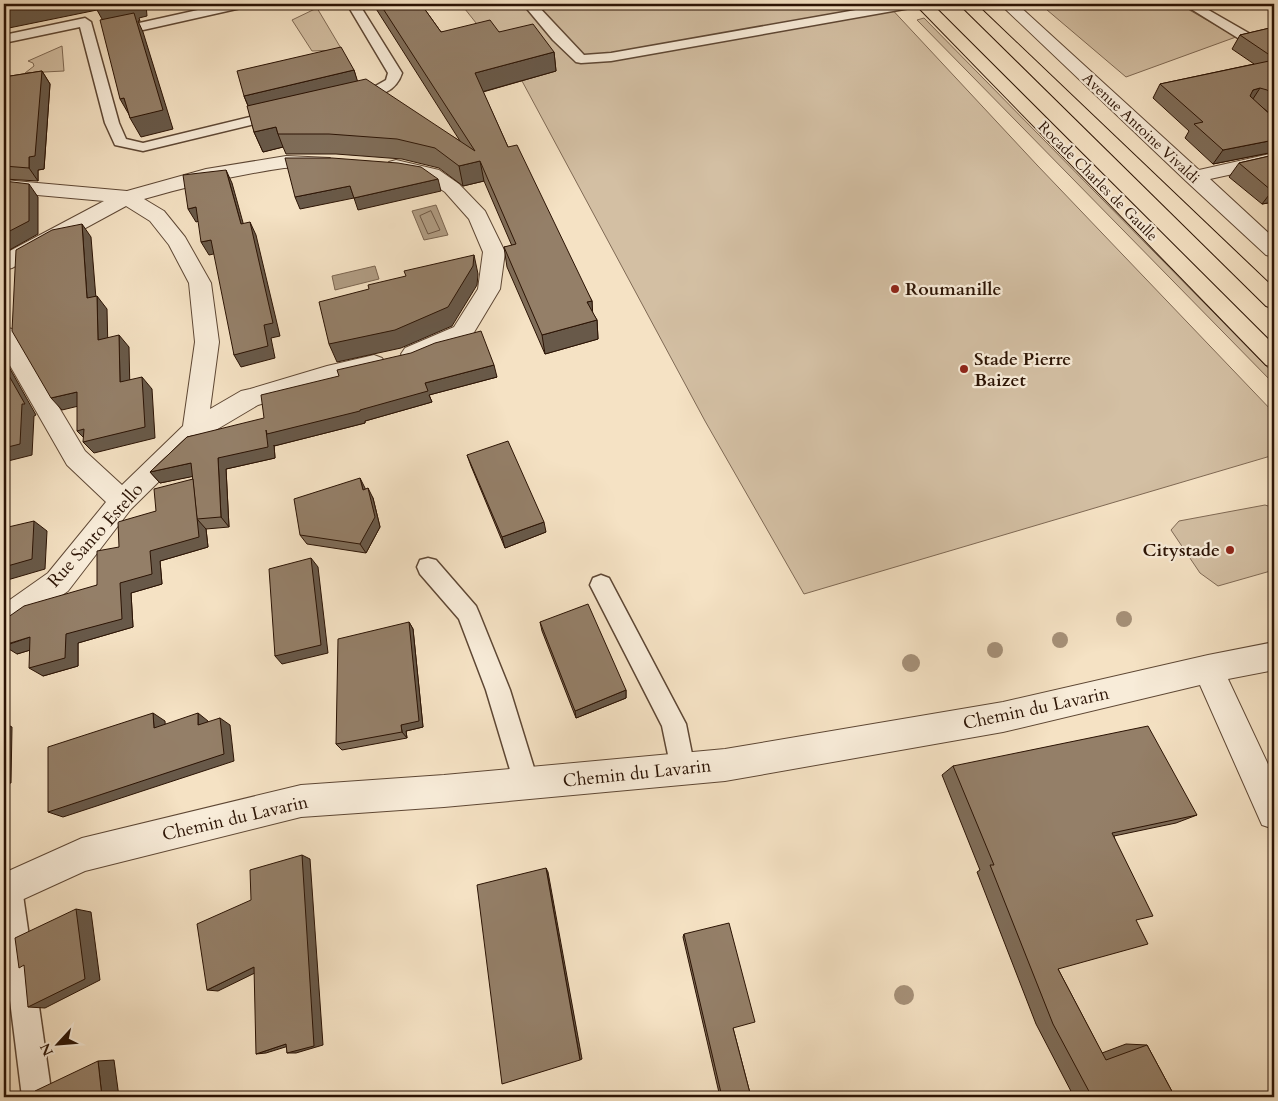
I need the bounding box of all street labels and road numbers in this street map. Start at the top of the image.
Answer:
street label: Avenue Antoine Vivaldi [1078,68,1204,188]
street label: Rocade Charles de Gaulle [1034,117,1162,245]
street label: Rue Santo Estello [42,478,149,593]
street label: Chemin du Lavarin [961,681,1112,736]
street label: Chemin du Lavarin [562,753,713,794]
street label: Chemin du Lavarin [160,789,311,847]

